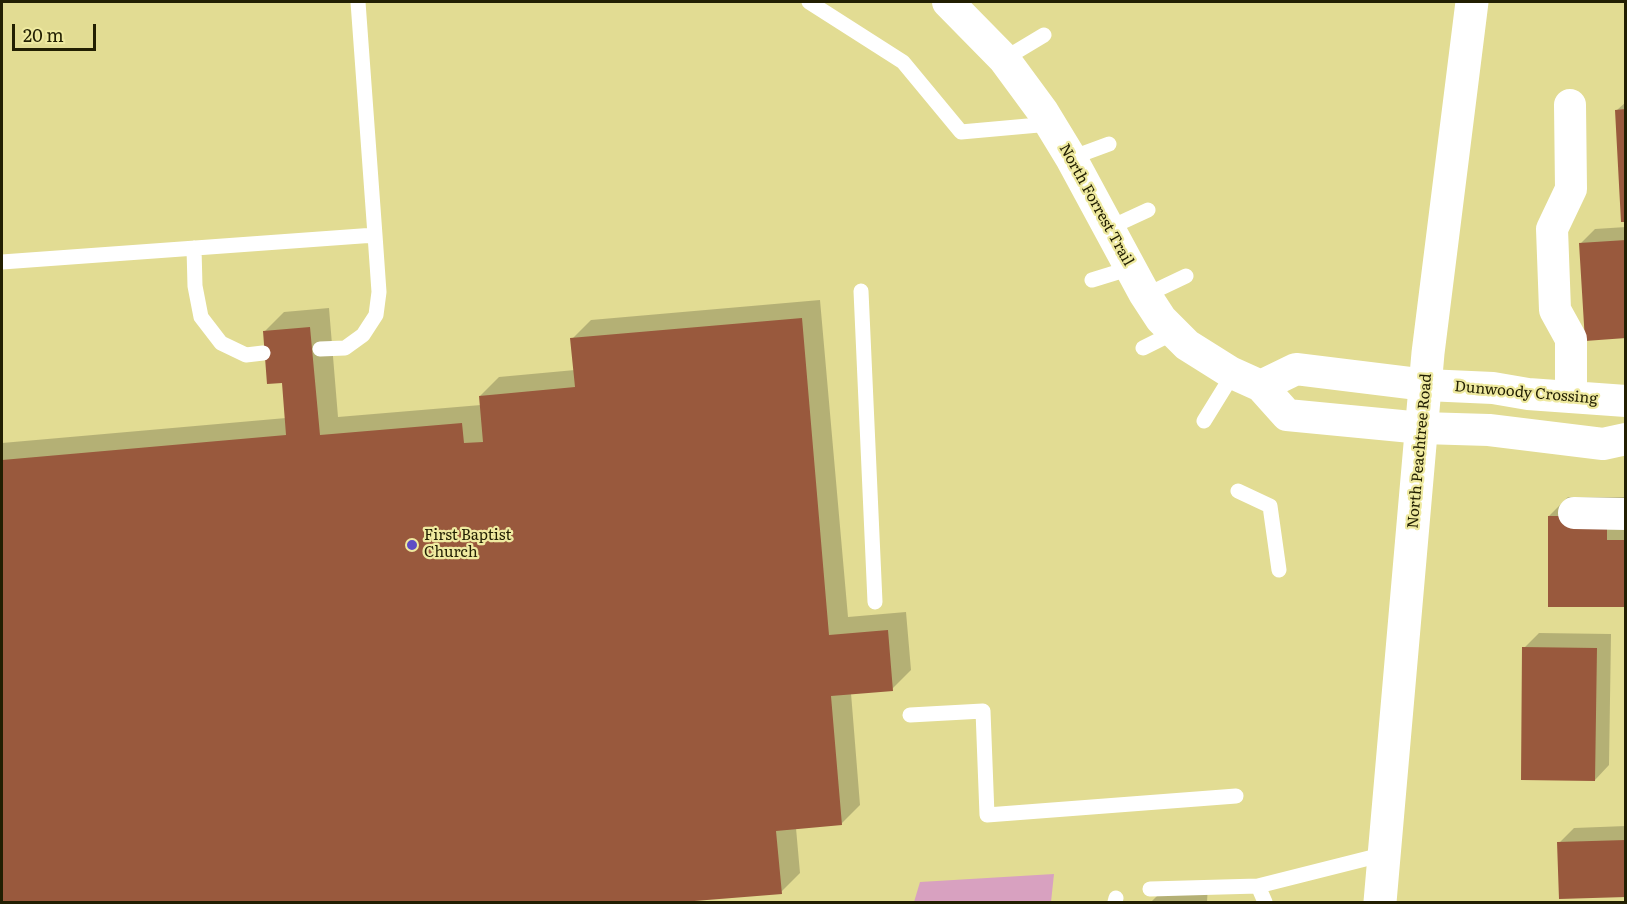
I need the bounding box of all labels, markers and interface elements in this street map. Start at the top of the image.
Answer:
scale bar [15,12,99,50]
text: 20 m [23,21,64,48]
street label: North Forrest Trail [1055,141,1137,269]
street label: North Peachtree Road [1404,373,1436,529]
street label: Dunwoody Crossing [1454,378,1598,408]
place label: First Baptist Church [424,527,512,562]
marker: First Baptist Church [405,538,419,552]

